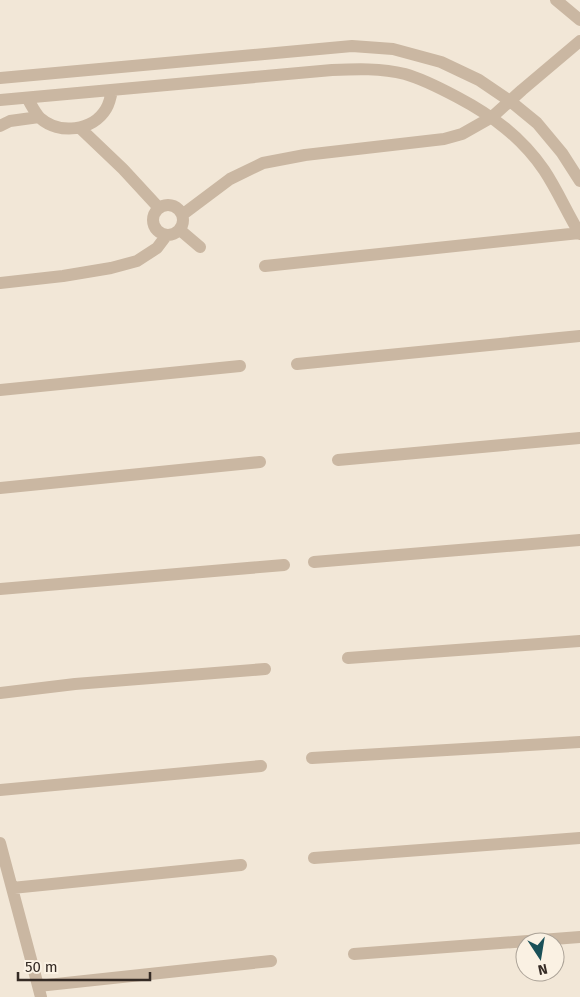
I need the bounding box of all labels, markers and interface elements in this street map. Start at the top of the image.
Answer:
north arrow [515,932,565,982]
scale bar [18,950,150,982]
text: 50 m [25,958,58,976]
text: N [536,960,549,979]

